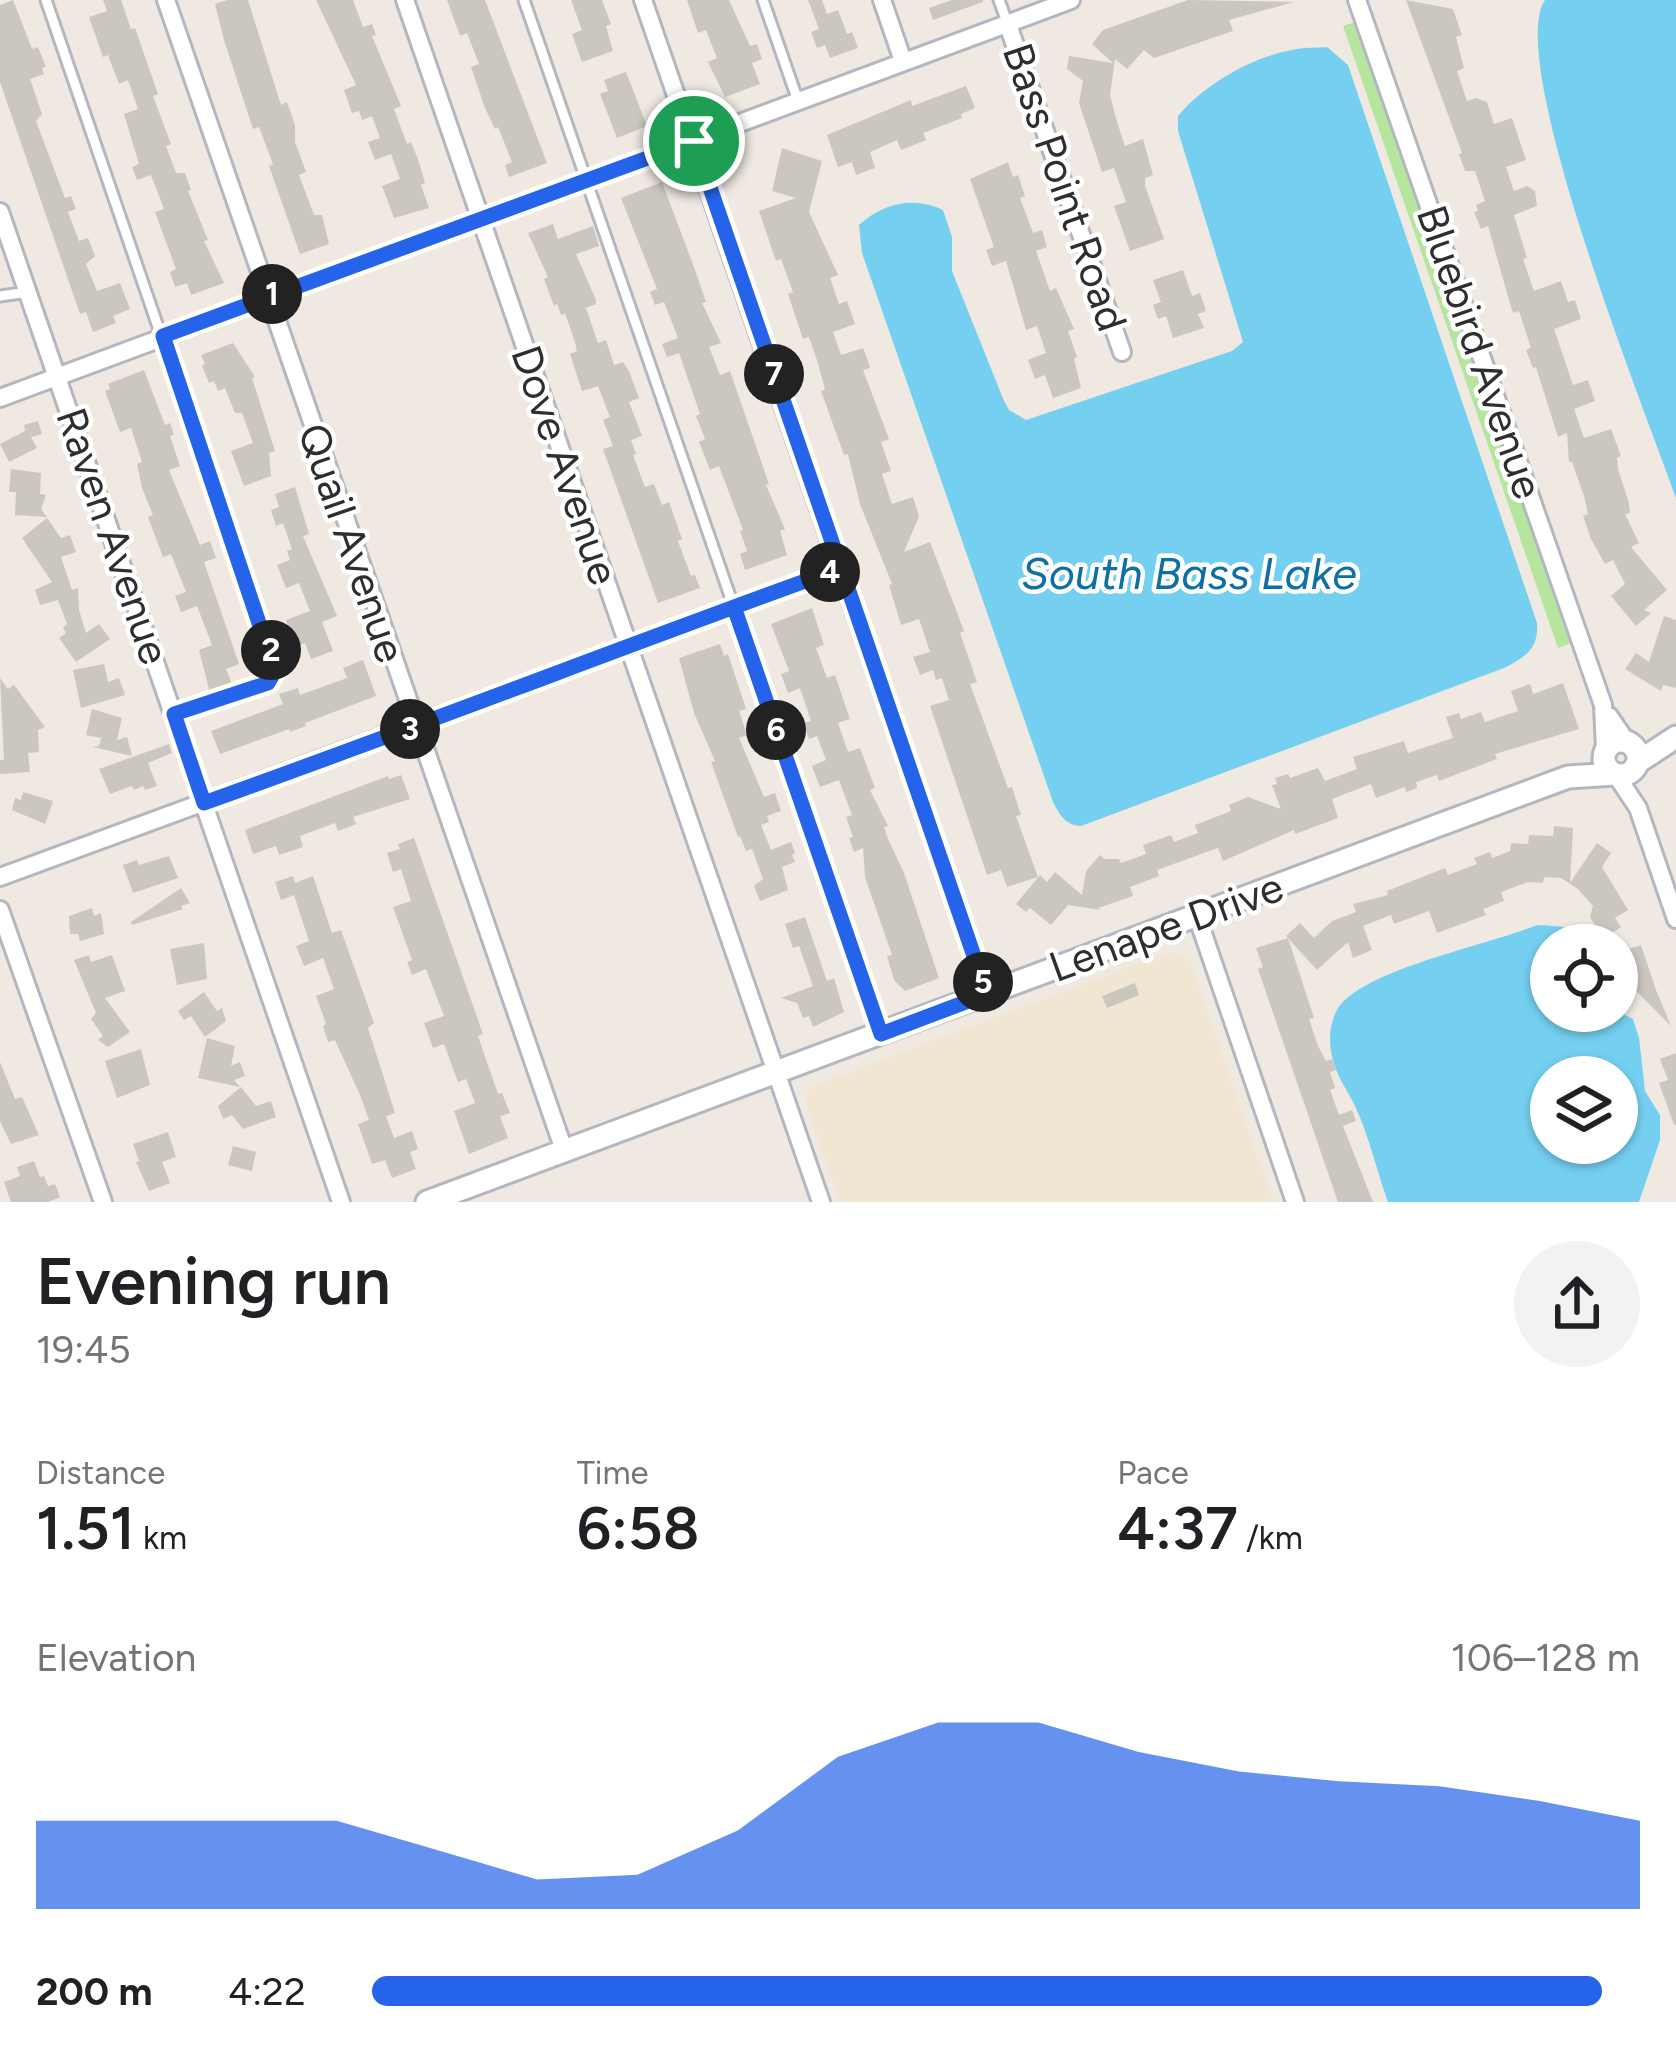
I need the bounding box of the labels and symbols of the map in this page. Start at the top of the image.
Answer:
street label: Bass Point Road [992,36,1138,338]
pin [643,90,745,192]
street label: Bluebird Avenue [1406,199,1554,505]
pin: 1 [242,264,302,324]
street label: Dove Avenue [500,339,630,591]
pin: 7 [744,344,804,404]
street label: Raven Avenue [45,401,181,671]
street label: Quail Avenue [287,417,417,669]
pin: 4 [800,542,860,602]
water label: South Bass Lake [1021,546,1357,600]
pin: 2 [241,620,301,680]
pin: 3 [380,699,440,759]
pin: 6 [746,700,806,760]
street label: Lenape Drive [1042,861,1290,993]
pin: 5 [953,952,1013,1012]

